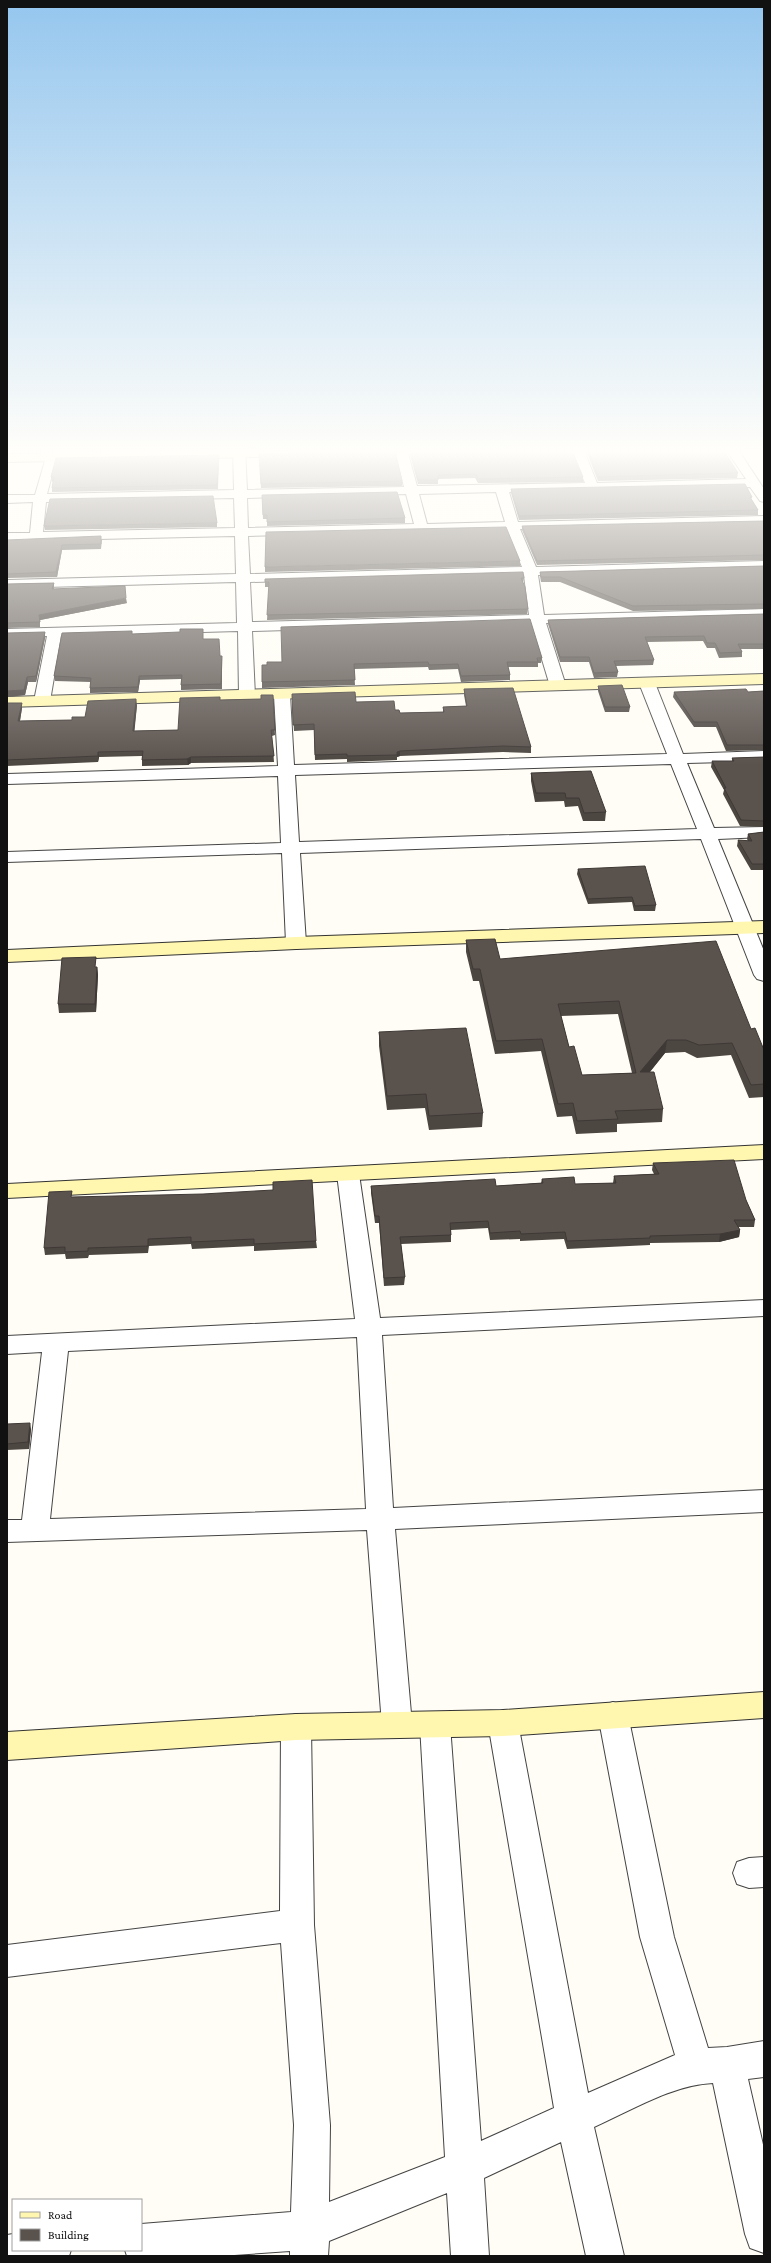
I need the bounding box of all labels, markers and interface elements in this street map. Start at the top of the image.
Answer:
legend [12,2199,142,2251]
text: Road [48,2208,73,2222]
text: Building [48,2228,89,2242]

